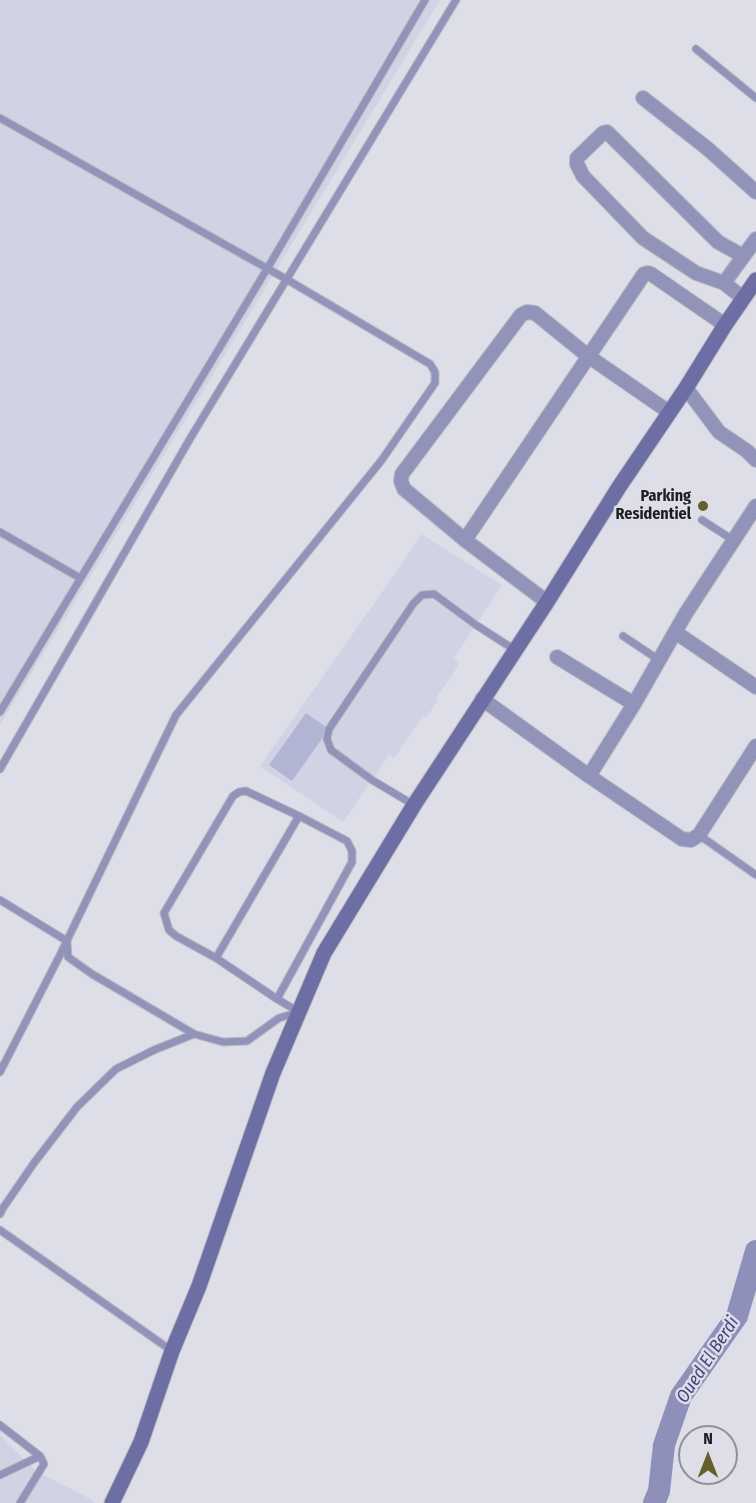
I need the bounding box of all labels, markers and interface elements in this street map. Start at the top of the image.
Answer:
place label: Parking Residentiel [616,487,691,525]
marker: Parking Residentiel [696,499,710,513]
water label: Oued El Berdi [672,1313,744,1407]
north arrow [678,1425,738,1485]
text: N [703,1429,713,1448]

